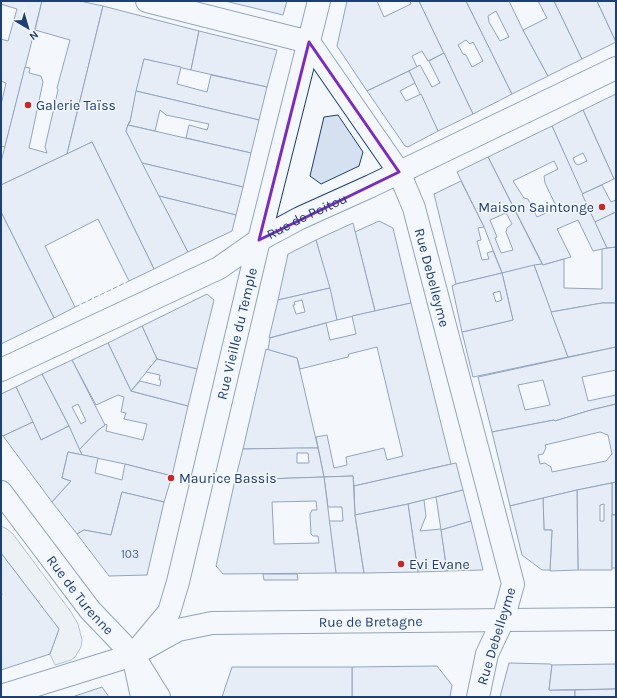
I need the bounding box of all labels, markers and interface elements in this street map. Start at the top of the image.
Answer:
north arrow [8,8,48,48]
text: N [27,28,41,43]
place label: Galerie Taïss [36,97,116,114]
marker: Galerie Taïss [23,100,33,110]
street label: Rue de Poitou [264,190,350,243]
place label: Maison Saintonge [478,199,594,216]
marker: Maison Saintonge [597,202,607,212]
street label: Rue Debelleyme [411,227,453,329]
street label: Rue Vieille du Temple [213,266,261,401]
place label: Maurice Bassis [179,470,277,487]
marker: Maurice Bassis [166,473,176,483]
house number: 103 [121,547,139,561]
street label: Rue de Turenne [43,552,117,639]
place label: Evi Evane [409,556,470,573]
marker: Evi Evane [396,559,406,569]
street label: Rue Debelleyme [474,585,519,687]
street label: Rue de Bretagne [319,613,423,631]

